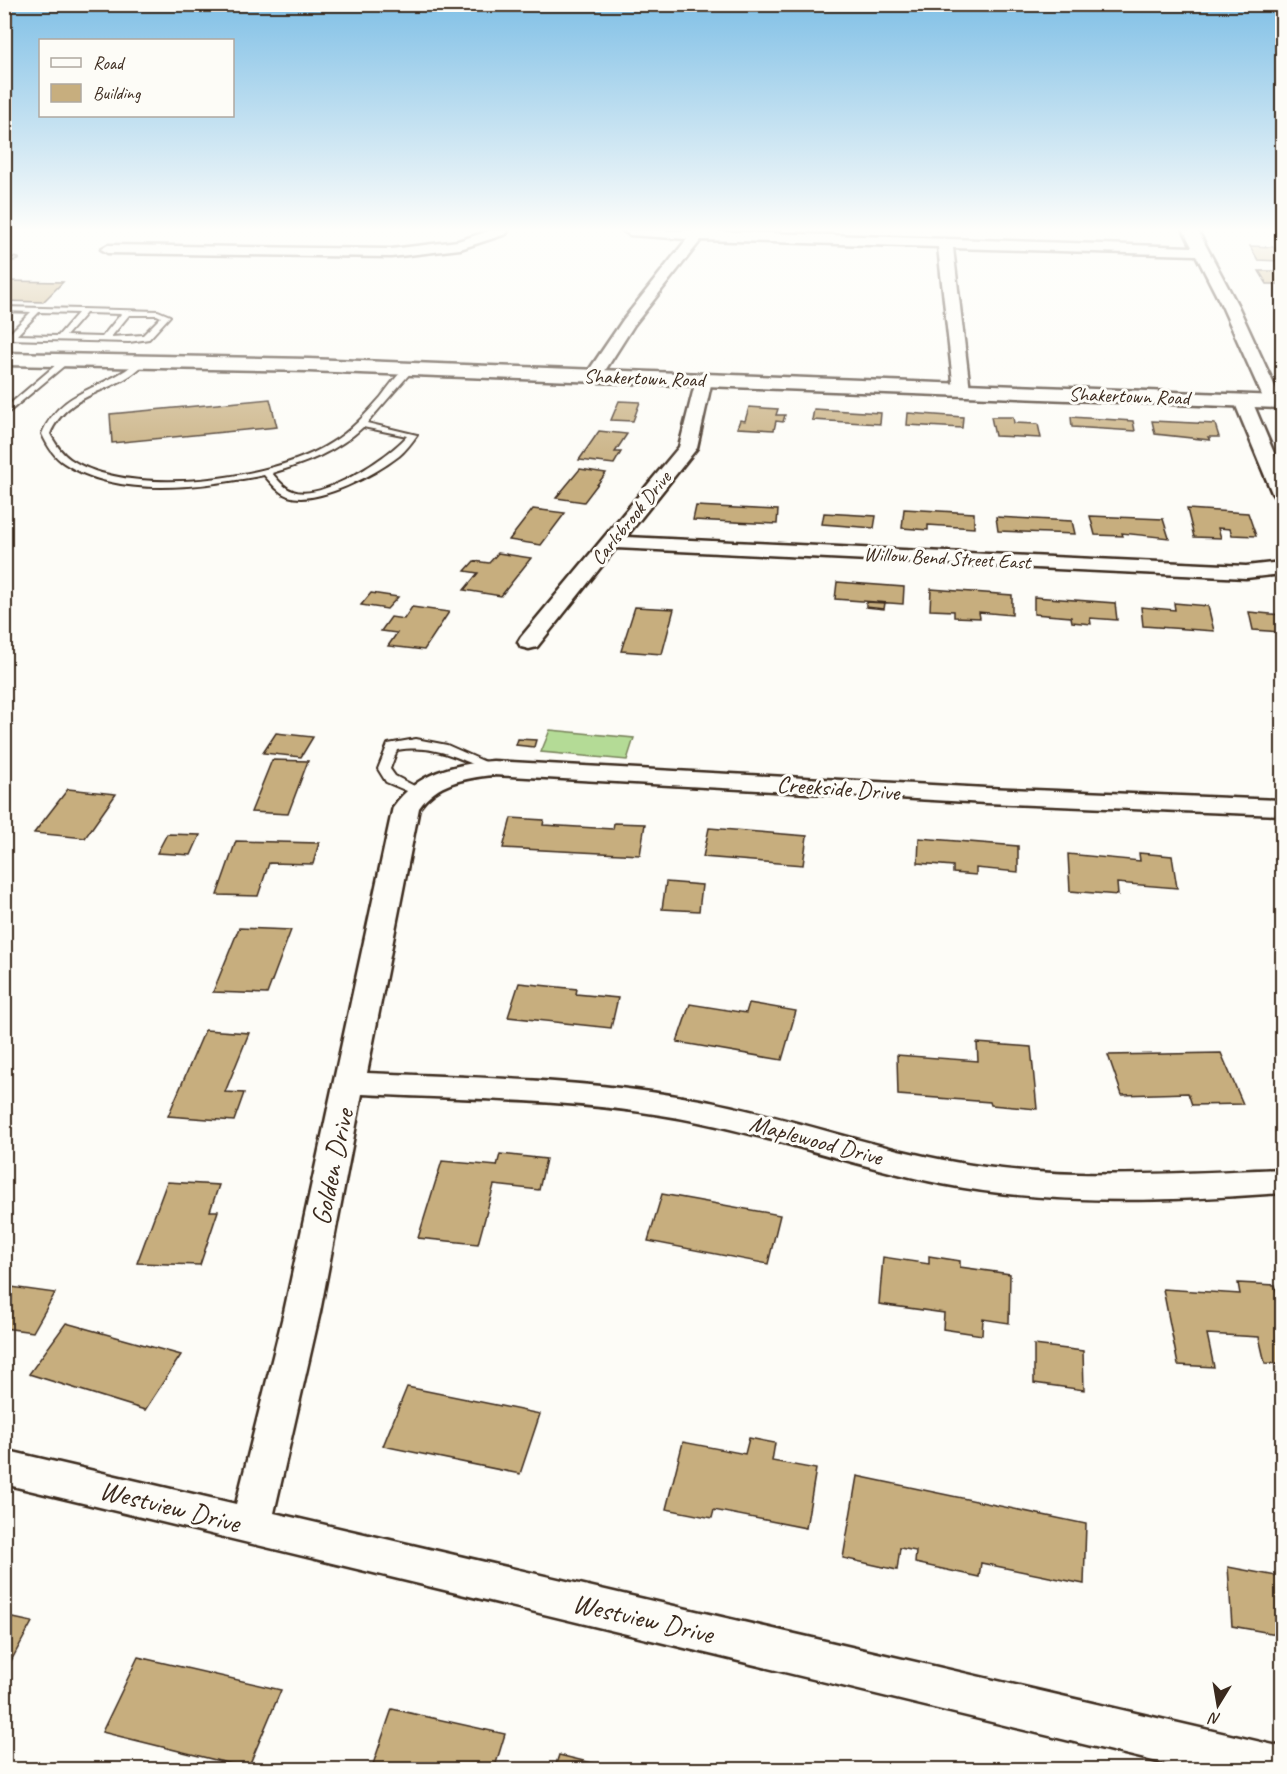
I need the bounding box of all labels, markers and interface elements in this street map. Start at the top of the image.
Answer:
legend [39,39,234,117]
text: Road [93,52,126,74]
text: Building [93,82,142,104]
street label: Shakertown Road [583,363,708,393]
street label: Shakertown Road [1068,381,1193,411]
street label: Carlsbrook Drive [586,465,677,570]
street label: Willow Bend Street East [863,541,1033,575]
street label: Creekside Drive [776,769,902,807]
street label: Golden Drive [303,1104,362,1228]
street label: Maplewood Drive [746,1108,888,1173]
street label: Westview Drive [96,1472,245,1541]
street label: Westview Drive [569,1585,718,1652]
north arrow [1188,1675,1248,1735]
text: N [1206,1707,1222,1730]

